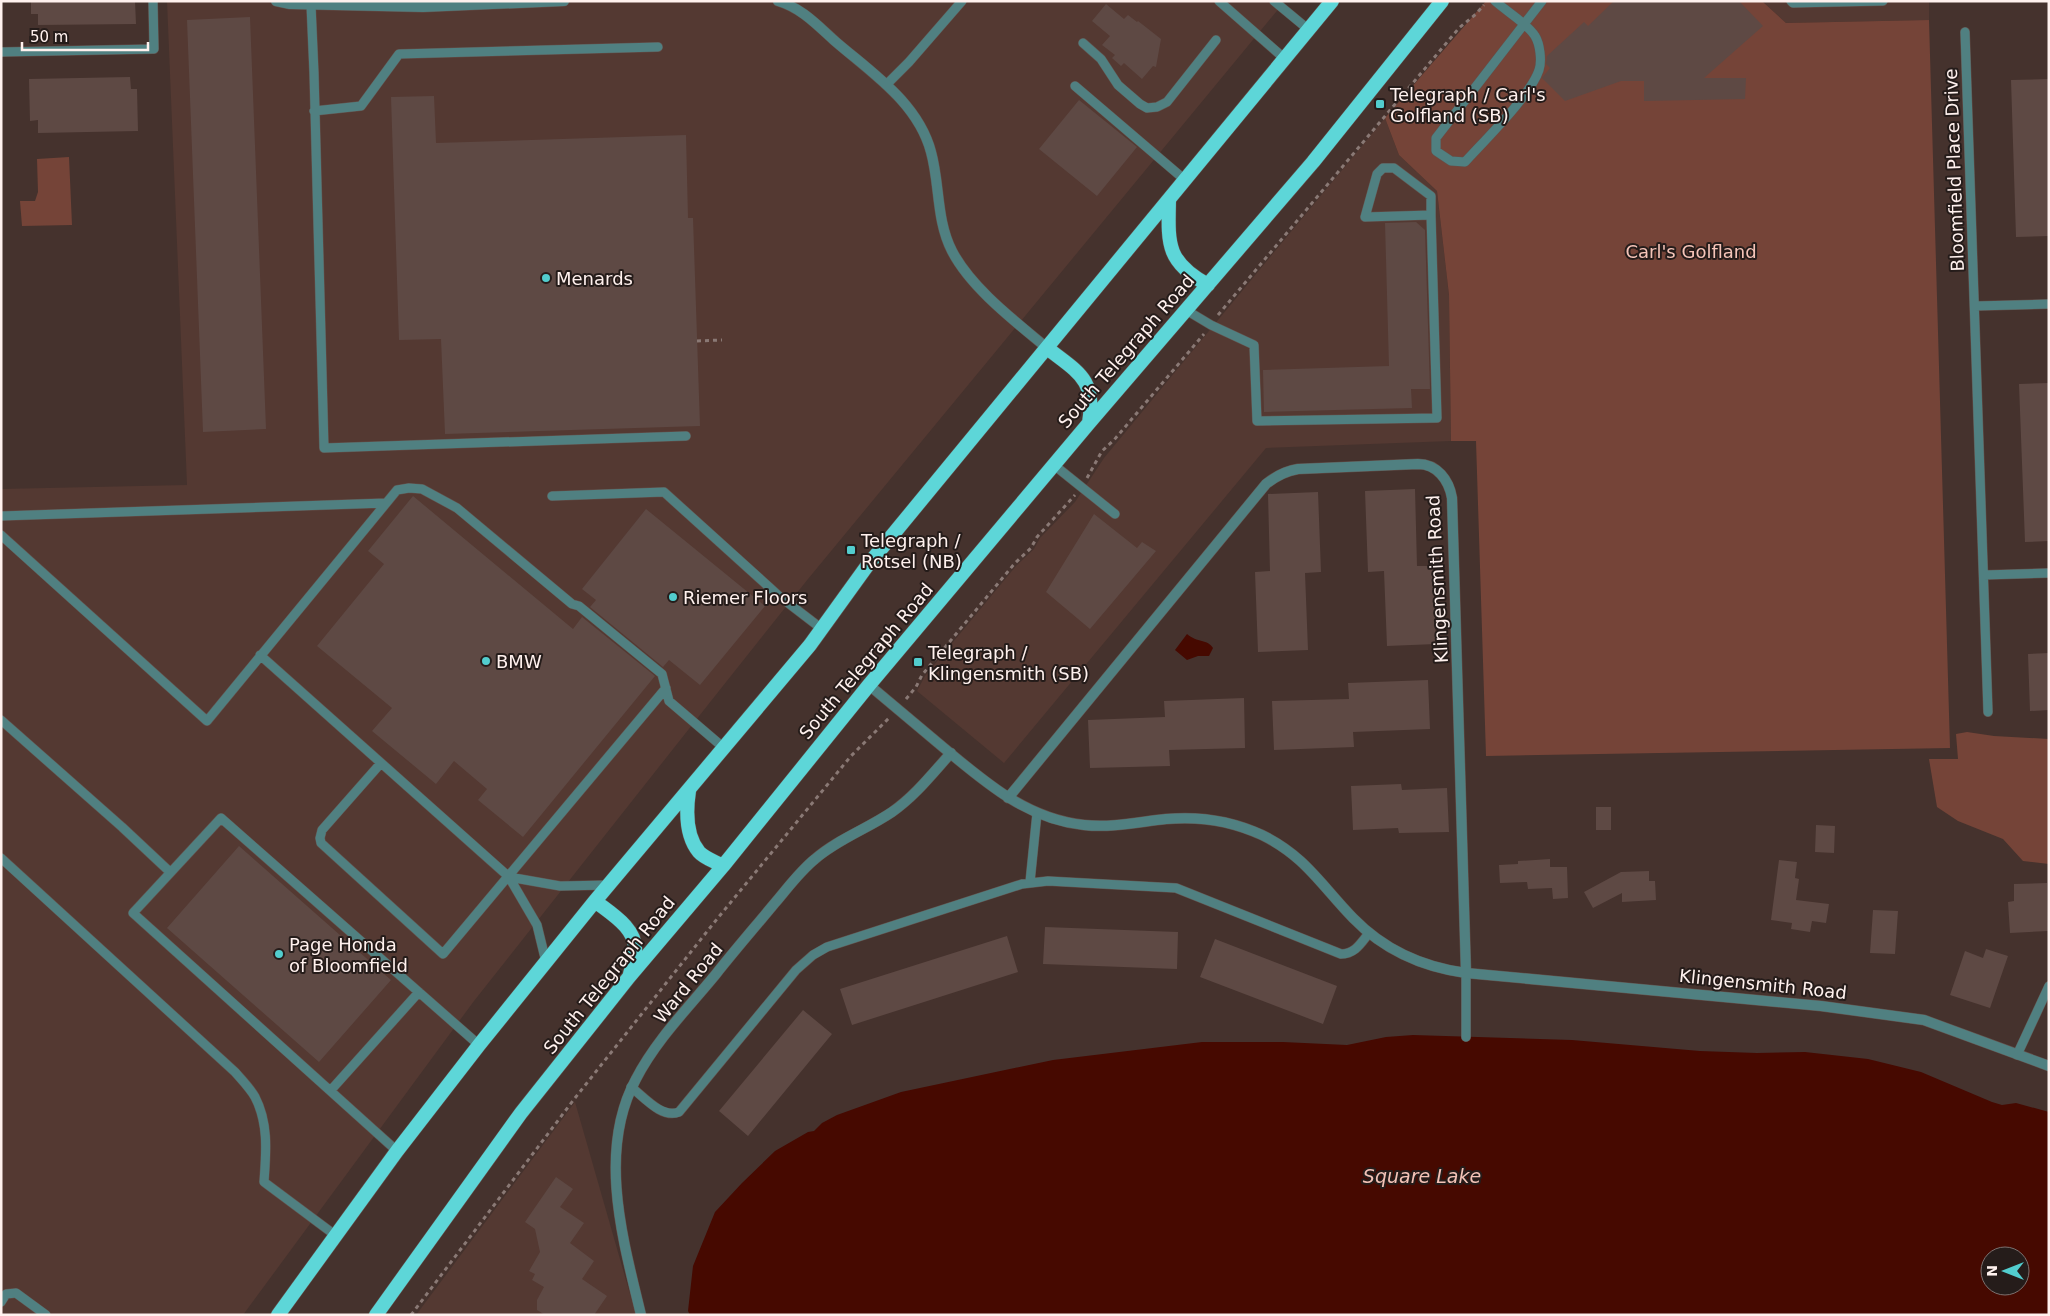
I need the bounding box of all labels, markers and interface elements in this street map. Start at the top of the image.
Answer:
scale bar [22,20,149,52]
text: 50 m [30,28,68,46]
street label: Bloomfield Place Drive [1940,68,1968,272]
place label: Telegraph / Carl's Golfland (SB) [1389,84,1546,126]
marker: Telegraph / Carl's Golfland (SB) [1374,98,1386,110]
park label: Carl's Golfland [1625,241,1757,262]
place label: Menards [556,268,633,289]
street label: South Telegraph Road [1054,270,1198,432]
marker: Menards [540,272,552,284]
street label: Klingensmith Road [1422,494,1452,664]
place label: Telegraph / Rotsel (NB) [860,530,962,572]
marker: Telegraph / Rotsel (NB) [845,544,857,556]
street label: South Telegraph Road [795,579,937,743]
place label: Riemer Floors [683,587,807,608]
marker: Riemer Floors [667,591,679,603]
place label: Telegraph / Klingensmith (SB) [927,642,1089,684]
place label: BMW [496,651,542,672]
marker: BMW [480,655,492,667]
marker: Telegraph / Klingensmith (SB) [912,656,924,668]
street label: South Telegraph Road [539,892,679,1058]
place label: Page Honda of Bloomfield [289,934,408,976]
street label: Ward Road [649,939,727,1027]
marker: Page Honda of Bloomfield [273,948,285,960]
street label: Klingensmith Road [1678,965,1848,1003]
water label: Square Lake [1363,1165,1481,1187]
north arrow [1980,1246,2030,1296]
text: N [1984,1265,2000,1277]

